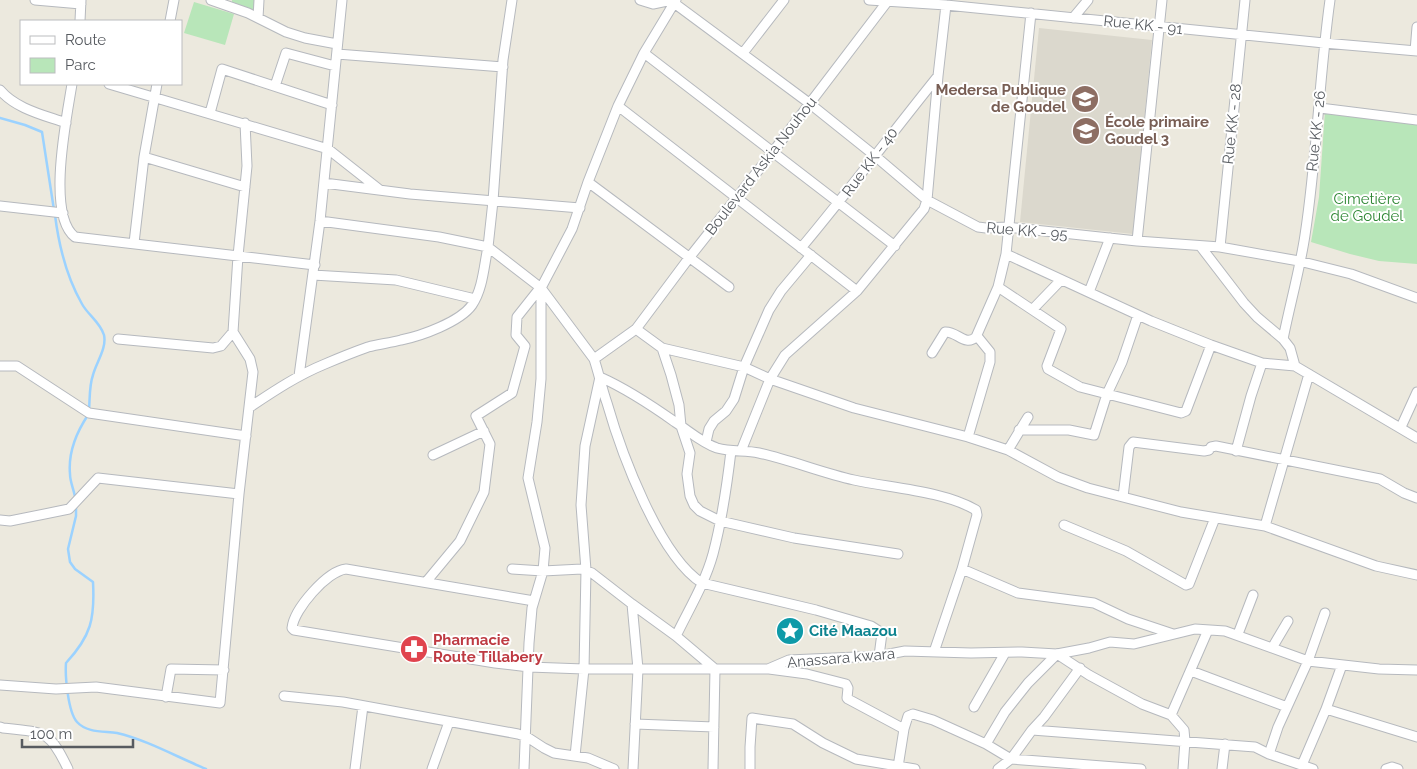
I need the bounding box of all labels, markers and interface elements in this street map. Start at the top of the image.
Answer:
street label: Rue KK - 91 [1103,12,1184,38]
legend [20,20,182,85]
text: Route [65,31,106,49]
text: Parc [65,56,96,74]
place label: Medersa Publique de Goudel [936,81,1066,116]
street label: Rue KK - 28 [1219,83,1245,165]
school or university icon: Medersa Publique de Goudel [1070,84,1100,114]
street label: Rue KK - 26 [1303,90,1329,172]
street label: Boulevard Askia Nouhou [701,93,821,239]
place label: École primaire Goudel 3 [1105,113,1209,148]
school or university icon: École primaire Goudel 3 [1071,116,1101,146]
street label: Rue KK - 40 [838,124,902,200]
park label: Cimetière de Goudel [1331,190,1404,225]
street label: Rue KK - 95 [986,218,1068,244]
place icon: Cité Maazou [775,616,805,646]
place label: Cité Maazou [809,622,897,640]
place label: Pharmacie Route Tillabery [433,631,543,666]
pharmacy icon: Pharmacie Route Tillabery [399,634,429,664]
street label: Anassara kwara [786,644,896,672]
scale bar [22,716,134,748]
text: 100 m [30,725,72,743]

